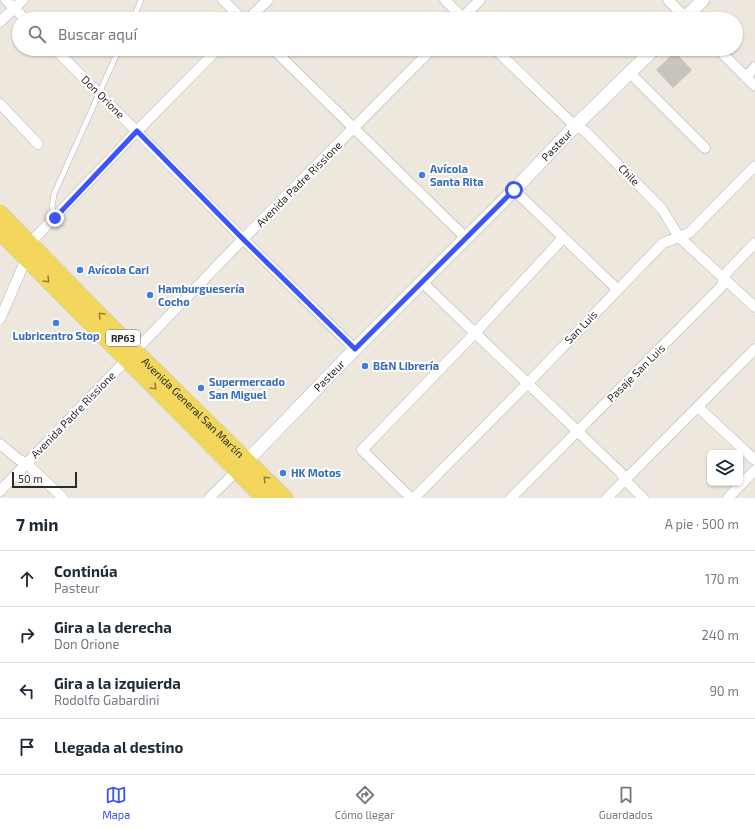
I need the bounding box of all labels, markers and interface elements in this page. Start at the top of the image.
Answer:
search box [12,12,743,56]
icon: search [26,23,48,45]
text: Buscar aquí [58,25,137,43]
street label: Don Orione [79,72,128,121]
street label: Pasteur [538,126,575,163]
street label: Avenida Padre Rissione [253,138,344,229]
street label: Chile [616,161,643,188]
place label: Avícola Santa Rita [430,162,483,188]
marker: Avícola Santa Rita [417,170,427,180]
route start [505,181,523,199]
route end [46,209,64,227]
place label: Avícola Cari [88,263,149,276]
marker: Avícola Cari [75,265,85,275]
one-way arrow [42,275,50,283]
place label: Hamburguesería Cocho [158,282,244,308]
marker: Hamburguesería Cocho [145,290,155,300]
street label: San Luis [562,307,600,346]
one-way arrow [98,312,105,320]
marker: Lubricentro Stop [51,318,61,328]
place label: Lubricentro Stop [12,329,100,342]
road number: RP63 [106,330,140,346]
street label: Pasaje San Luis [604,341,668,405]
street label: Avenida General San Martín [139,354,247,460]
street label: Pasteur [311,356,347,394]
place label: B&N Librería [373,359,439,372]
marker: B&N Librería [360,361,370,371]
street label: Avenida Padre Rissione [28,368,118,461]
place label: Supermercado San Miguel [209,375,285,401]
one-way arrow [149,382,157,390]
marker: Supermercado San Miguel [196,383,206,393]
map controls [707,450,743,486]
button: layers [707,450,743,486]
place label: HK Motos [291,466,341,479]
marker: HK Motos [278,468,288,478]
scale bar [12,470,77,489]
text: 50 m [18,472,43,485]
one-way arrow [263,477,271,484]
text: 7 min [16,514,59,534]
text: A pie · 500 m [665,516,739,532]
text: Continúa [54,562,117,580]
icon: ahead [16,568,38,590]
text: 170 m [705,571,739,587]
text: Pasteur [54,580,100,596]
text: Gira a la derecha [54,618,172,636]
icon: right [16,624,38,646]
text: 240 m [702,627,739,643]
text: Don Orione [54,636,120,652]
text: Gira a la izquierda [54,674,181,692]
icon: left [16,680,38,702]
text: 90 m [709,683,739,699]
text: Rodolfo Gabardini [54,692,160,708]
icon: arrive [16,736,38,758]
text: Llegada al destino [54,738,183,756]
tab: Mapa [102,784,130,821]
tab: Cómo llegar [335,784,394,821]
tab: Guardados [599,784,653,821]

